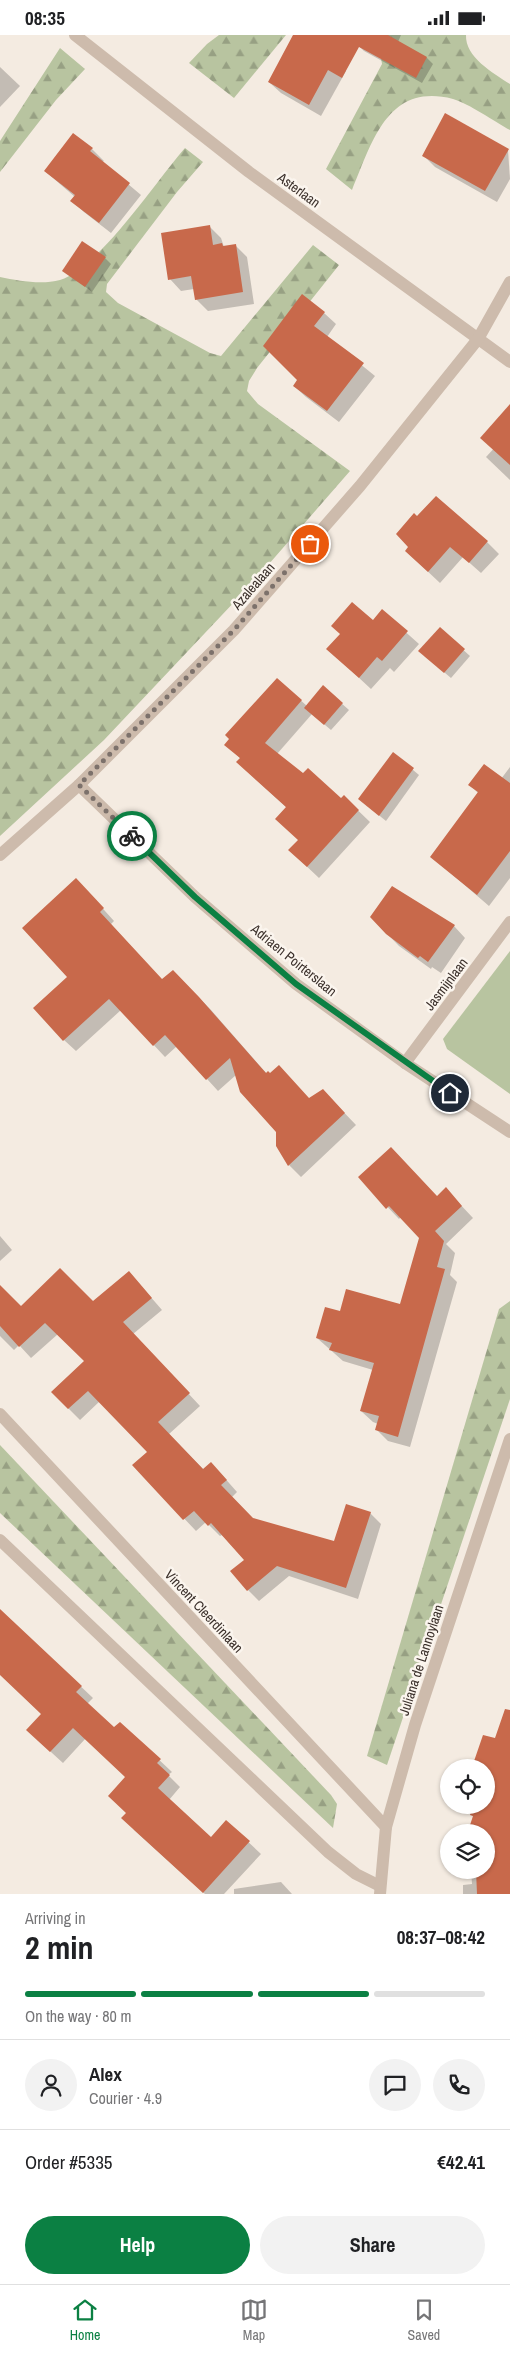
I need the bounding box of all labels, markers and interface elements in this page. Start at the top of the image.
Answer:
text: 08:35 [25,5,65,31]
street label: Asterlaan [273,168,324,212]
pin [289,523,331,565]
icon: bag [296,530,324,558]
street label: Azalealaan [227,559,278,614]
courier [107,811,157,861]
icon: bike [118,822,146,850]
street label: Adriaen Poirterslaan [247,919,341,1000]
street label: Jasmijnlaan [420,954,472,1014]
pin [429,1072,471,1114]
icon: home [436,1079,464,1107]
street label: Vincent Cleerdinlaan [161,1566,247,1656]
street label: Juliana de Lannoylaan [395,1602,447,1718]
map controls [440,1759,495,1879]
button: locate [440,1759,495,1814]
button: layers [440,1824,495,1879]
text: Arriving in [25,1907,86,1929]
text: 08:37–08:42 [397,1924,485,1950]
text: 2 min [25,1926,94,1969]
text: On the way · 80 m [25,2005,131,2027]
button: person [25,2059,77,2111]
button: chat [369,2059,421,2111]
button: phone [433,2059,485,2111]
text: Alex [89,2061,122,2087]
text: Courier · 4.9 [89,2087,162,2109]
text: Order #5335 [25,2149,112,2175]
text: €42.41 [437,2149,485,2175]
button: Help [25,2216,250,2274]
button: Share [260,2216,485,2274]
tab: Home [70,2296,100,2344]
tab: Map [240,2296,268,2344]
tab: Saved [408,2296,440,2344]

